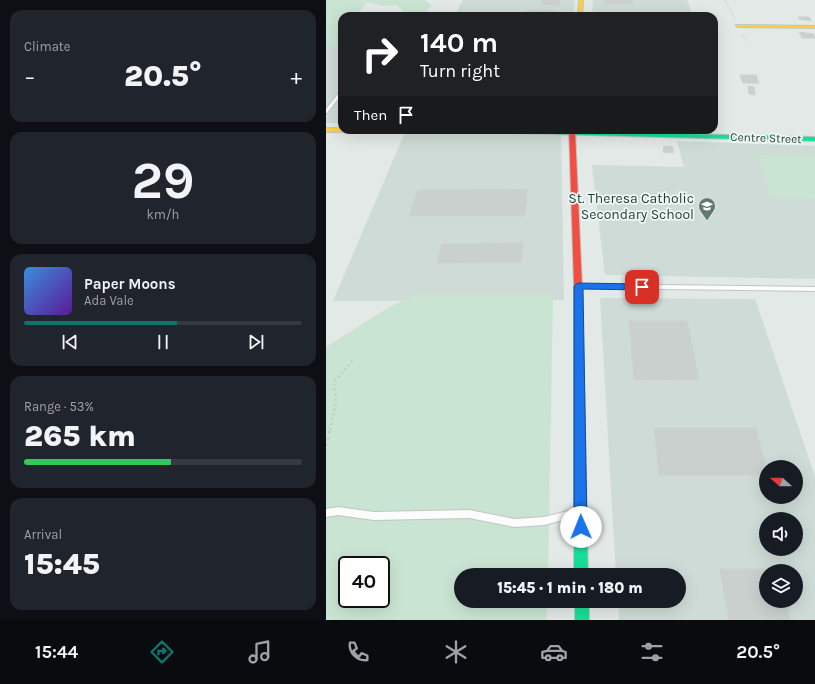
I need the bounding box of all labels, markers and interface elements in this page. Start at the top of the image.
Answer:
text: 140 m [420,26,498,59]
icon: right [354,28,406,80]
text: Climate [24,39,70,54]
text: 20.5° [124,58,202,94]
text: Turn right [420,60,500,82]
text: − [24,64,36,90]
text: + [290,64,302,90]
icon: arrive [395,104,417,126]
text: Then [354,106,387,124]
street label: Centre Street [730,130,802,146]
text: 29 [131,150,195,211]
place label: St. Theresa Catholic Secondary School [568,190,694,223]
school or university icon: St. Theresa Catholic Secondary School [697,196,717,221]
text: km/h [147,207,179,222]
pin [625,270,659,304]
text: Paper Moons [84,275,176,293]
icon: arrive [631,276,653,298]
text: Ada Vale [84,293,134,308]
icon: previous [59,331,81,353]
icon: pause [152,331,174,353]
icon: next [245,331,267,353]
text: Range · 53% [24,399,94,414]
text: 265 km [24,418,136,454]
north arrow [759,460,803,504]
map controls [759,460,803,608]
position arrow [560,506,602,548]
button: sound [759,512,803,556]
text: Arrival [24,527,62,542]
text: 15:45 [24,546,100,582]
speed limit sign: 40 [338,556,390,608]
button: layers [759,564,803,608]
text: 15:45 · 1 min · 180 m [497,579,643,597]
icon: directions [148,638,176,666]
icon: music [246,638,274,666]
icon: phone [344,638,372,666]
icon: climate [442,638,470,666]
icon: car [540,638,568,666]
icon: filters [638,638,666,666]
text: 15:44 [35,641,78,663]
text: 20.5° [736,641,780,663]

